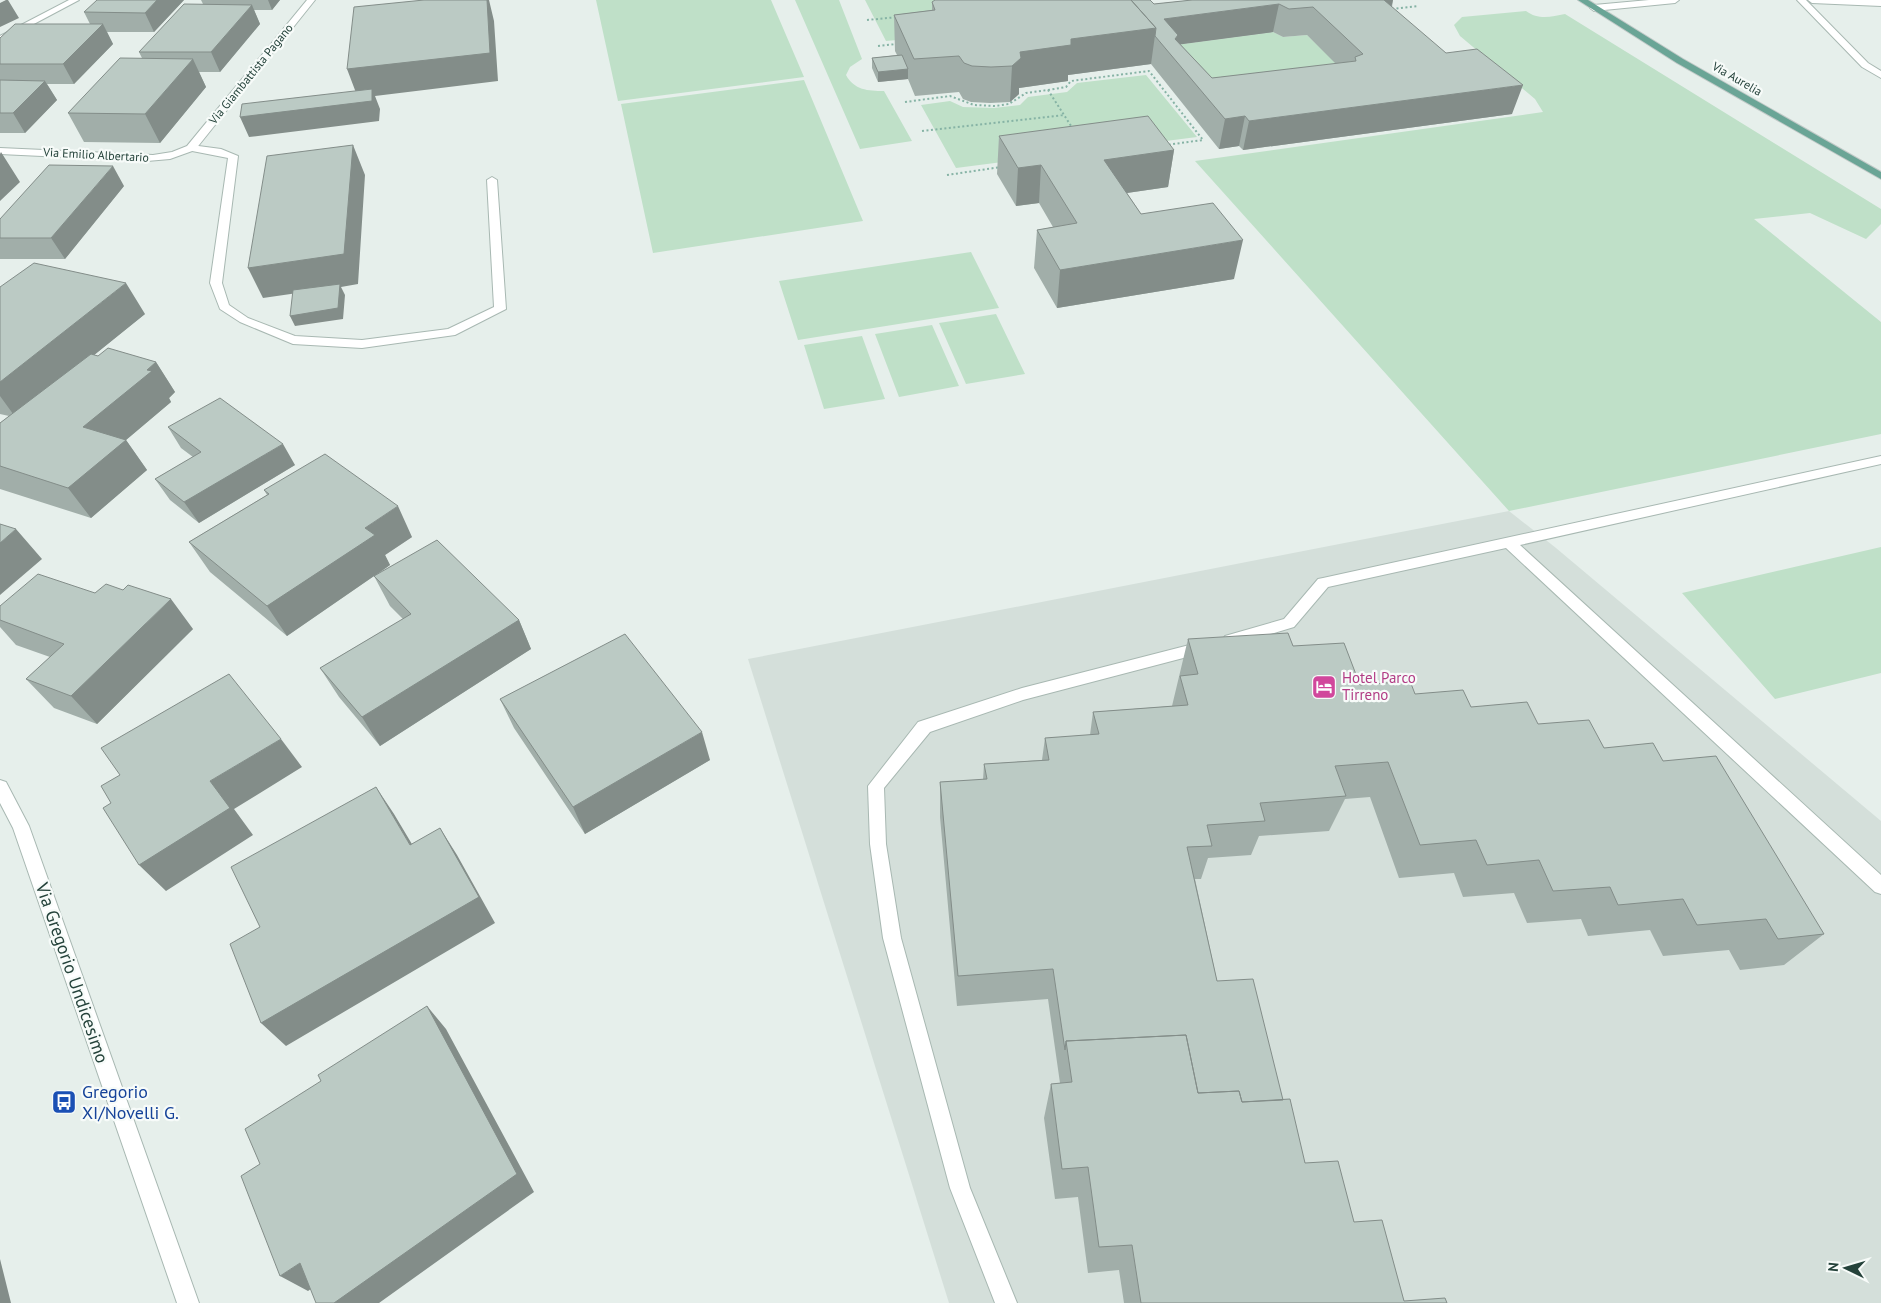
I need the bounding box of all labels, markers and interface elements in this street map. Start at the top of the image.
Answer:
street label: Via Giambattista Pagano [205,20,296,128]
street label: Via Aurelia [1709,58,1765,99]
street label: Via Emilio Albertario [42,144,149,165]
place label: Hotel Parco Tirreno [1342,668,1416,704]
hotel icon: Hotel Parco Tirreno [1311,674,1337,700]
street label: Via Gregorio Undicesimo [30,879,114,1066]
place label: Gregorio XI/Novelli G. [82,1080,179,1124]
bus stop icon: Gregorio XI/Novelli G. [51,1089,77,1115]
north arrow [1821,1243,1871,1293]
text: N [1824,1261,1842,1272]

